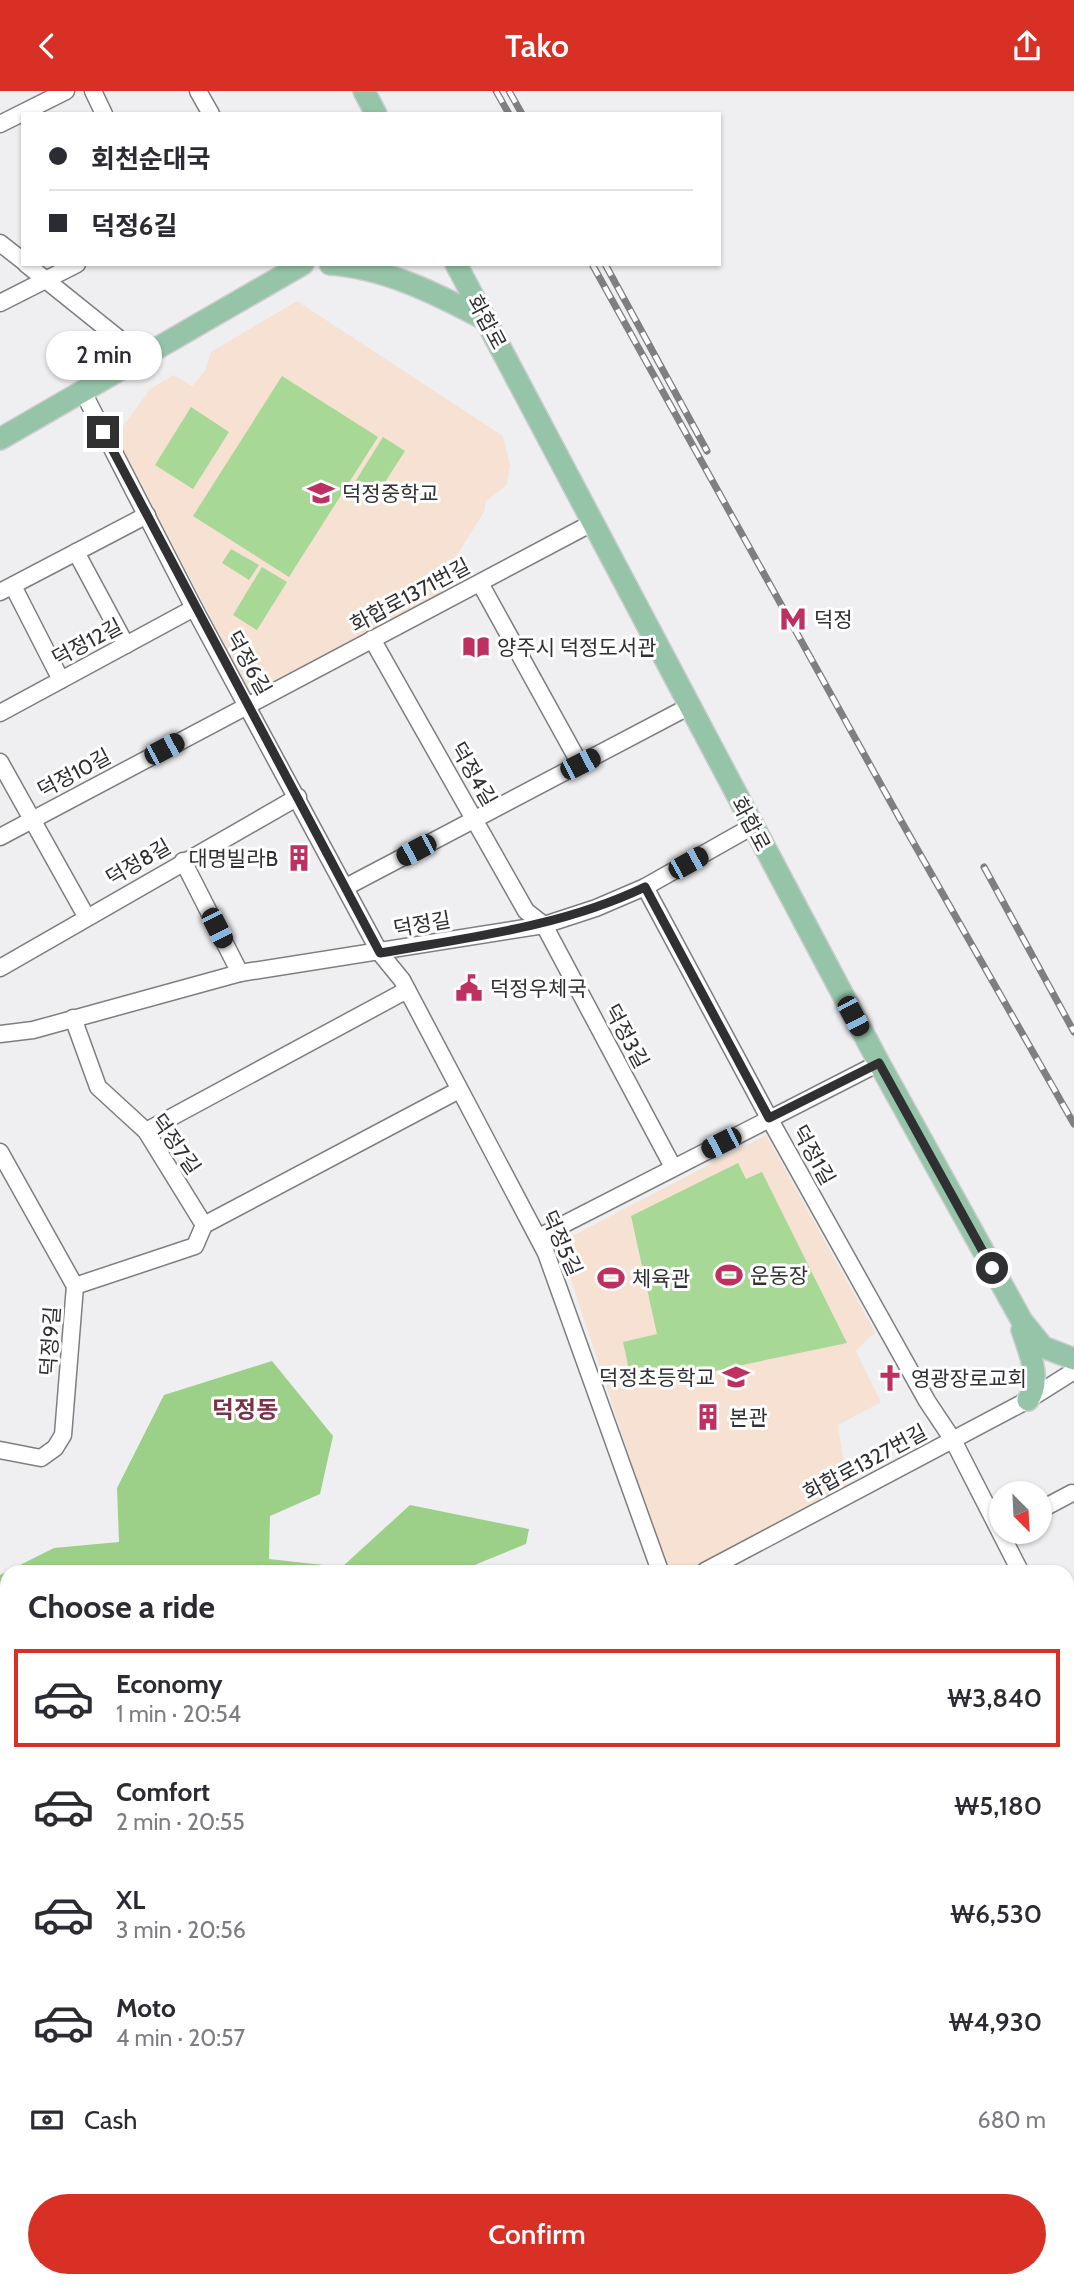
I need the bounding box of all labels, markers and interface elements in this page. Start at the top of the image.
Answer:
text: Tako [505,26,569,65]
icon: back [28,27,66,65]
icon: share [1008,27,1046,65]
text: 회천순대국 [91,143,211,175]
text: 덕정6길 [91,210,177,242]
street label: 화합로 [462,291,512,353]
callout: 2 min [45,331,161,379]
text: 2 min [76,341,132,369]
route end [87,416,119,448]
school or university icon: 덕정중학교 [306,478,336,508]
place label: 덕정중학교 [342,481,439,506]
street label: 화합로1371번길 [346,553,474,637]
metro station icon: 덕정 [778,604,808,634]
place label: 덕정 [814,607,853,632]
street label: 덕정12길 [48,613,126,671]
street label: 덕정6길 [221,626,277,700]
library icon: 양주시 덕정도서관 [461,632,491,662]
place label: 양주시 덕정도서관 [497,635,656,660]
car [141,730,188,768]
street label: 덕정4길 [446,737,502,811]
street label: 덕정10길 [33,743,115,803]
car [557,745,604,783]
street label: 화합로 [726,793,776,855]
car [393,831,440,869]
street label: 덕정8길 [101,834,175,890]
building icon: 대명빌라B [284,843,314,873]
car [665,844,712,882]
place label: 대명빌라B [188,846,278,871]
car [199,905,236,951]
street label: 덕정길 [391,907,453,941]
public building icon: 덕정우체국 [454,973,484,1003]
place label: 덕정우체국 [490,976,587,1001]
car [834,993,873,1039]
street label: 덕정3길 [600,1000,654,1072]
street label: 덕정7길 [146,1109,206,1179]
street label: 덕정1길 [787,1121,841,1189]
car [698,1124,745,1162]
street label: 덕정5길 [536,1206,588,1280]
route start [976,1252,1008,1284]
sports icon: 운동장 [714,1260,744,1290]
sports icon: 체육관 [596,1263,626,1293]
place label: 운동장 [750,1263,808,1288]
place label: 체육관 [632,1266,690,1291]
street label: 덕정9길 [35,1305,65,1377]
school or university icon: 덕정초등학교 [721,1362,751,1392]
church icon: 영광장로교회 [875,1363,905,1393]
place label: 덕정초등학교 [599,1365,715,1390]
place label: 영광장로교회 [911,1366,1027,1391]
district label: 덕정동 [212,1395,278,1424]
building icon: 본관 [693,1402,723,1432]
place label: 본관 [729,1405,768,1430]
street label: 화합로1327번길 [799,1419,931,1505]
north arrow [989,1481,1052,1543]
map controls [989,1481,1052,1544]
text: Choose a ride [28,1587,215,1626]
icon: car [32,1667,95,1730]
text: Economy [116,1668,222,1700]
text: ₩3,840 [947,1682,1042,1714]
text: 1 min · 20:54 [116,1700,241,1728]
icon: car [32,1775,95,1838]
text: Comfort [116,1776,210,1808]
text: ₩5,180 [954,1790,1042,1822]
text: 2 min · 20:55 [116,1808,245,1836]
icon: car [32,1883,95,1946]
text: XL [116,1884,145,1916]
text: ₩6,530 [950,1898,1042,1930]
text: 3 min · 20:56 [116,1916,246,1944]
icon: car [32,1991,95,2054]
text: Moto [116,1992,176,2024]
text: ₩4,930 [949,2006,1042,2038]
text: 4 min · 20:57 [116,2024,245,2052]
icon: cash [28,2101,66,2139]
text: Cash [84,2104,137,2136]
text: 680 m [978,2106,1046,2134]
button: Confirm [28,2194,1046,2274]

